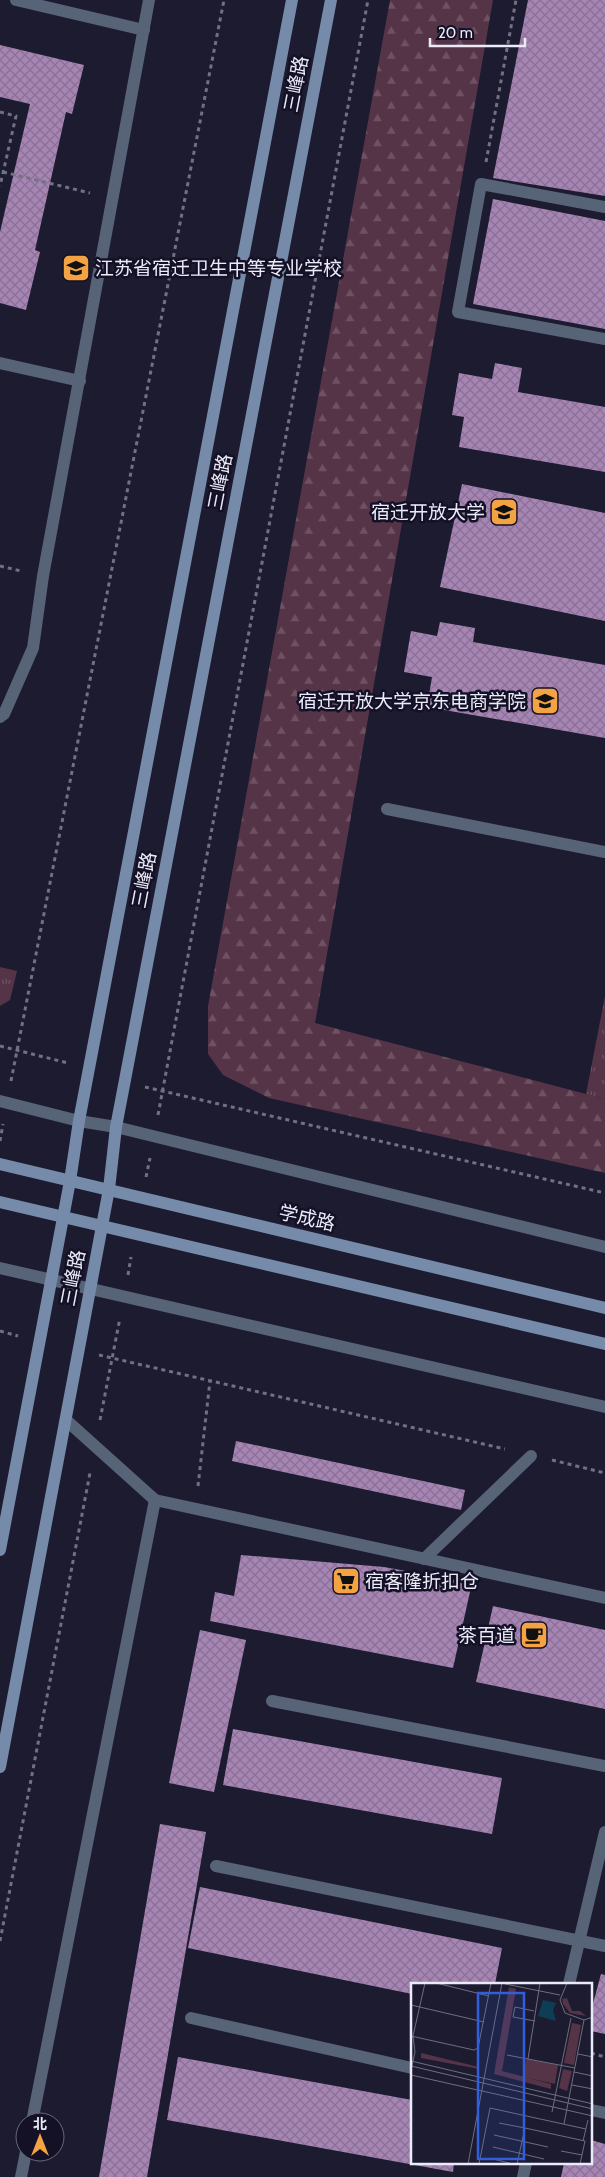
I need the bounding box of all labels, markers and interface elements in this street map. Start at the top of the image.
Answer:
scale bar [430,15,525,47]
text: 20 m [438,24,473,42]
street label: 三峰路 [279,54,313,114]
school or university icon: 江苏省宿迁卫生中等专业学校 [61,253,91,283]
place label: 江苏省宿迁卫生中等专业学校 [95,257,342,280]
street label: 三峰路 [203,452,237,512]
school or university icon: 宿迁开放大学 [489,497,519,527]
place label: 宿迁开放大学 [371,501,485,524]
school or university icon: 宿迁开放大学京东电商学院 [530,686,560,716]
place label: 宿迁开放大学京东电商学院 [298,690,526,713]
street label: 三峰路 [127,850,161,910]
street label: 学成路 [277,1200,337,1236]
street label: 三峰路 [56,1248,90,1308]
supermarket icon: 宿客隆折扣仓 [331,1566,361,1596]
place label: 宿客隆折扣仓 [365,1570,479,1593]
cafe icon: 茶百道 [519,1620,549,1650]
place label: 茶百道 [458,1624,515,1647]
inset map [411,1983,592,2164]
north arrow [15,2112,65,2162]
text: 北 [33,2115,47,2133]

